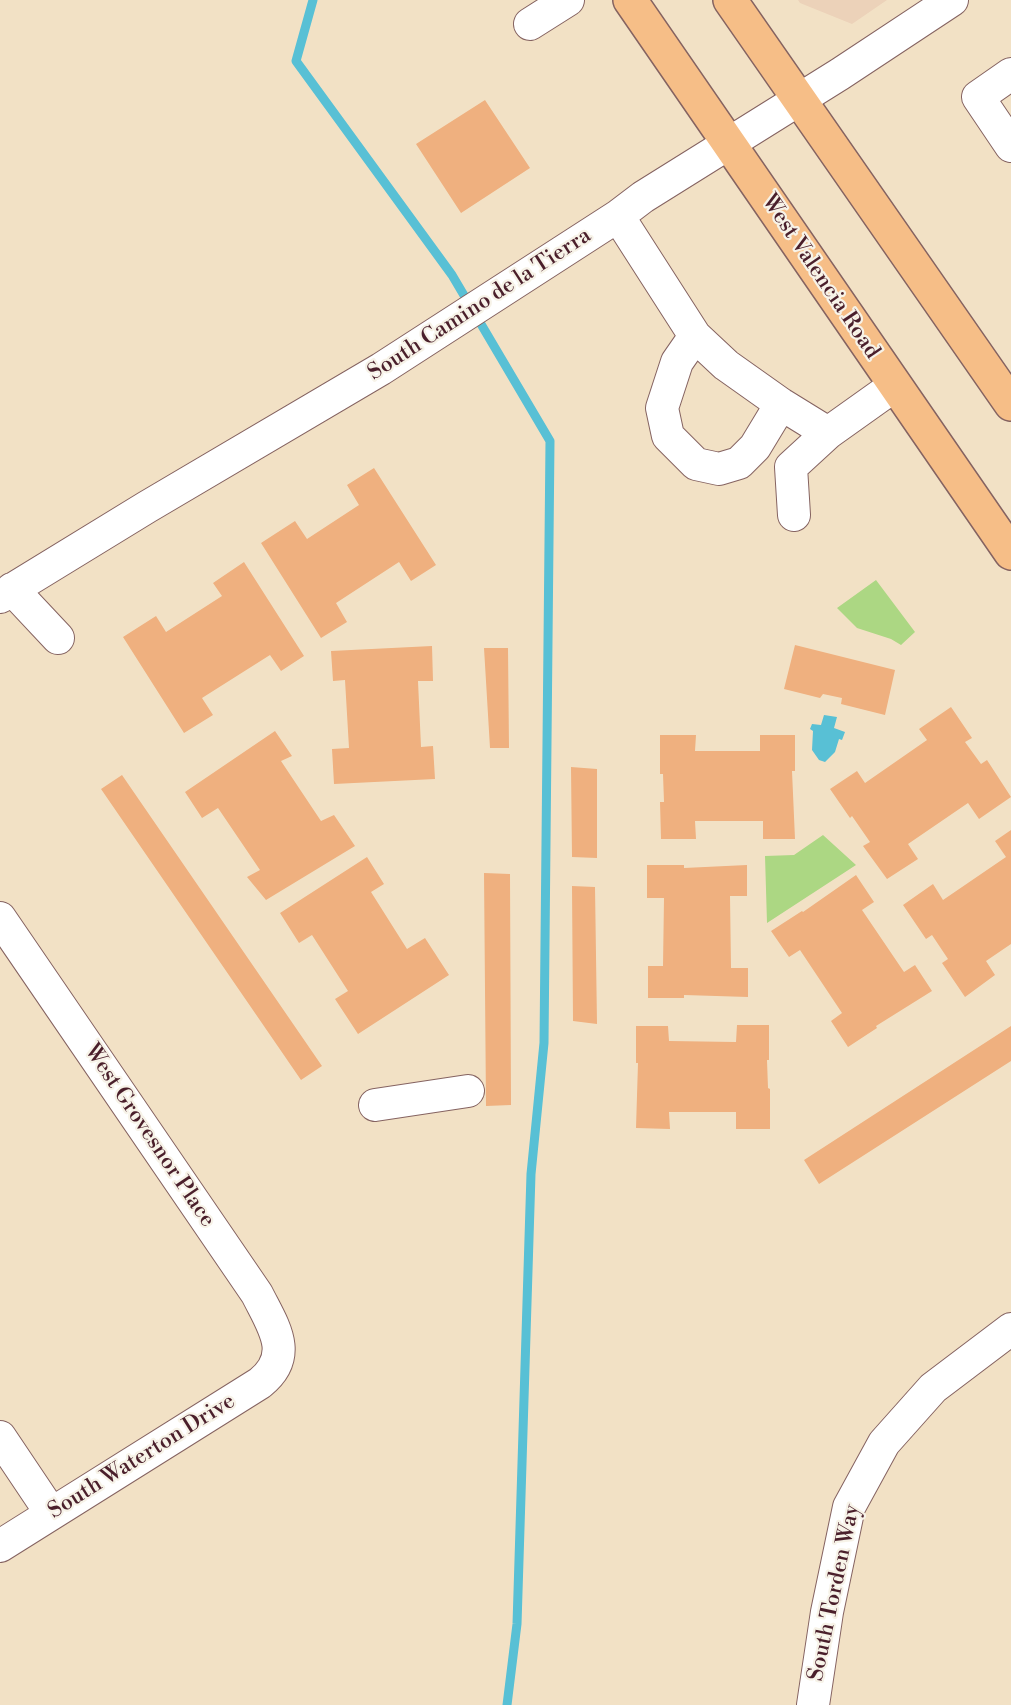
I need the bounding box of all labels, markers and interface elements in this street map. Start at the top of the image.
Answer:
street label: West Valencia Road [755,190,885,364]
street label: South Camino de la Tierra [364,223,596,387]
street label: West Grovesnor Place [78,1040,220,1232]
street label: South Waterton Drive [44,1389,240,1525]
street label: South Torden Way [803,1502,867,1684]

